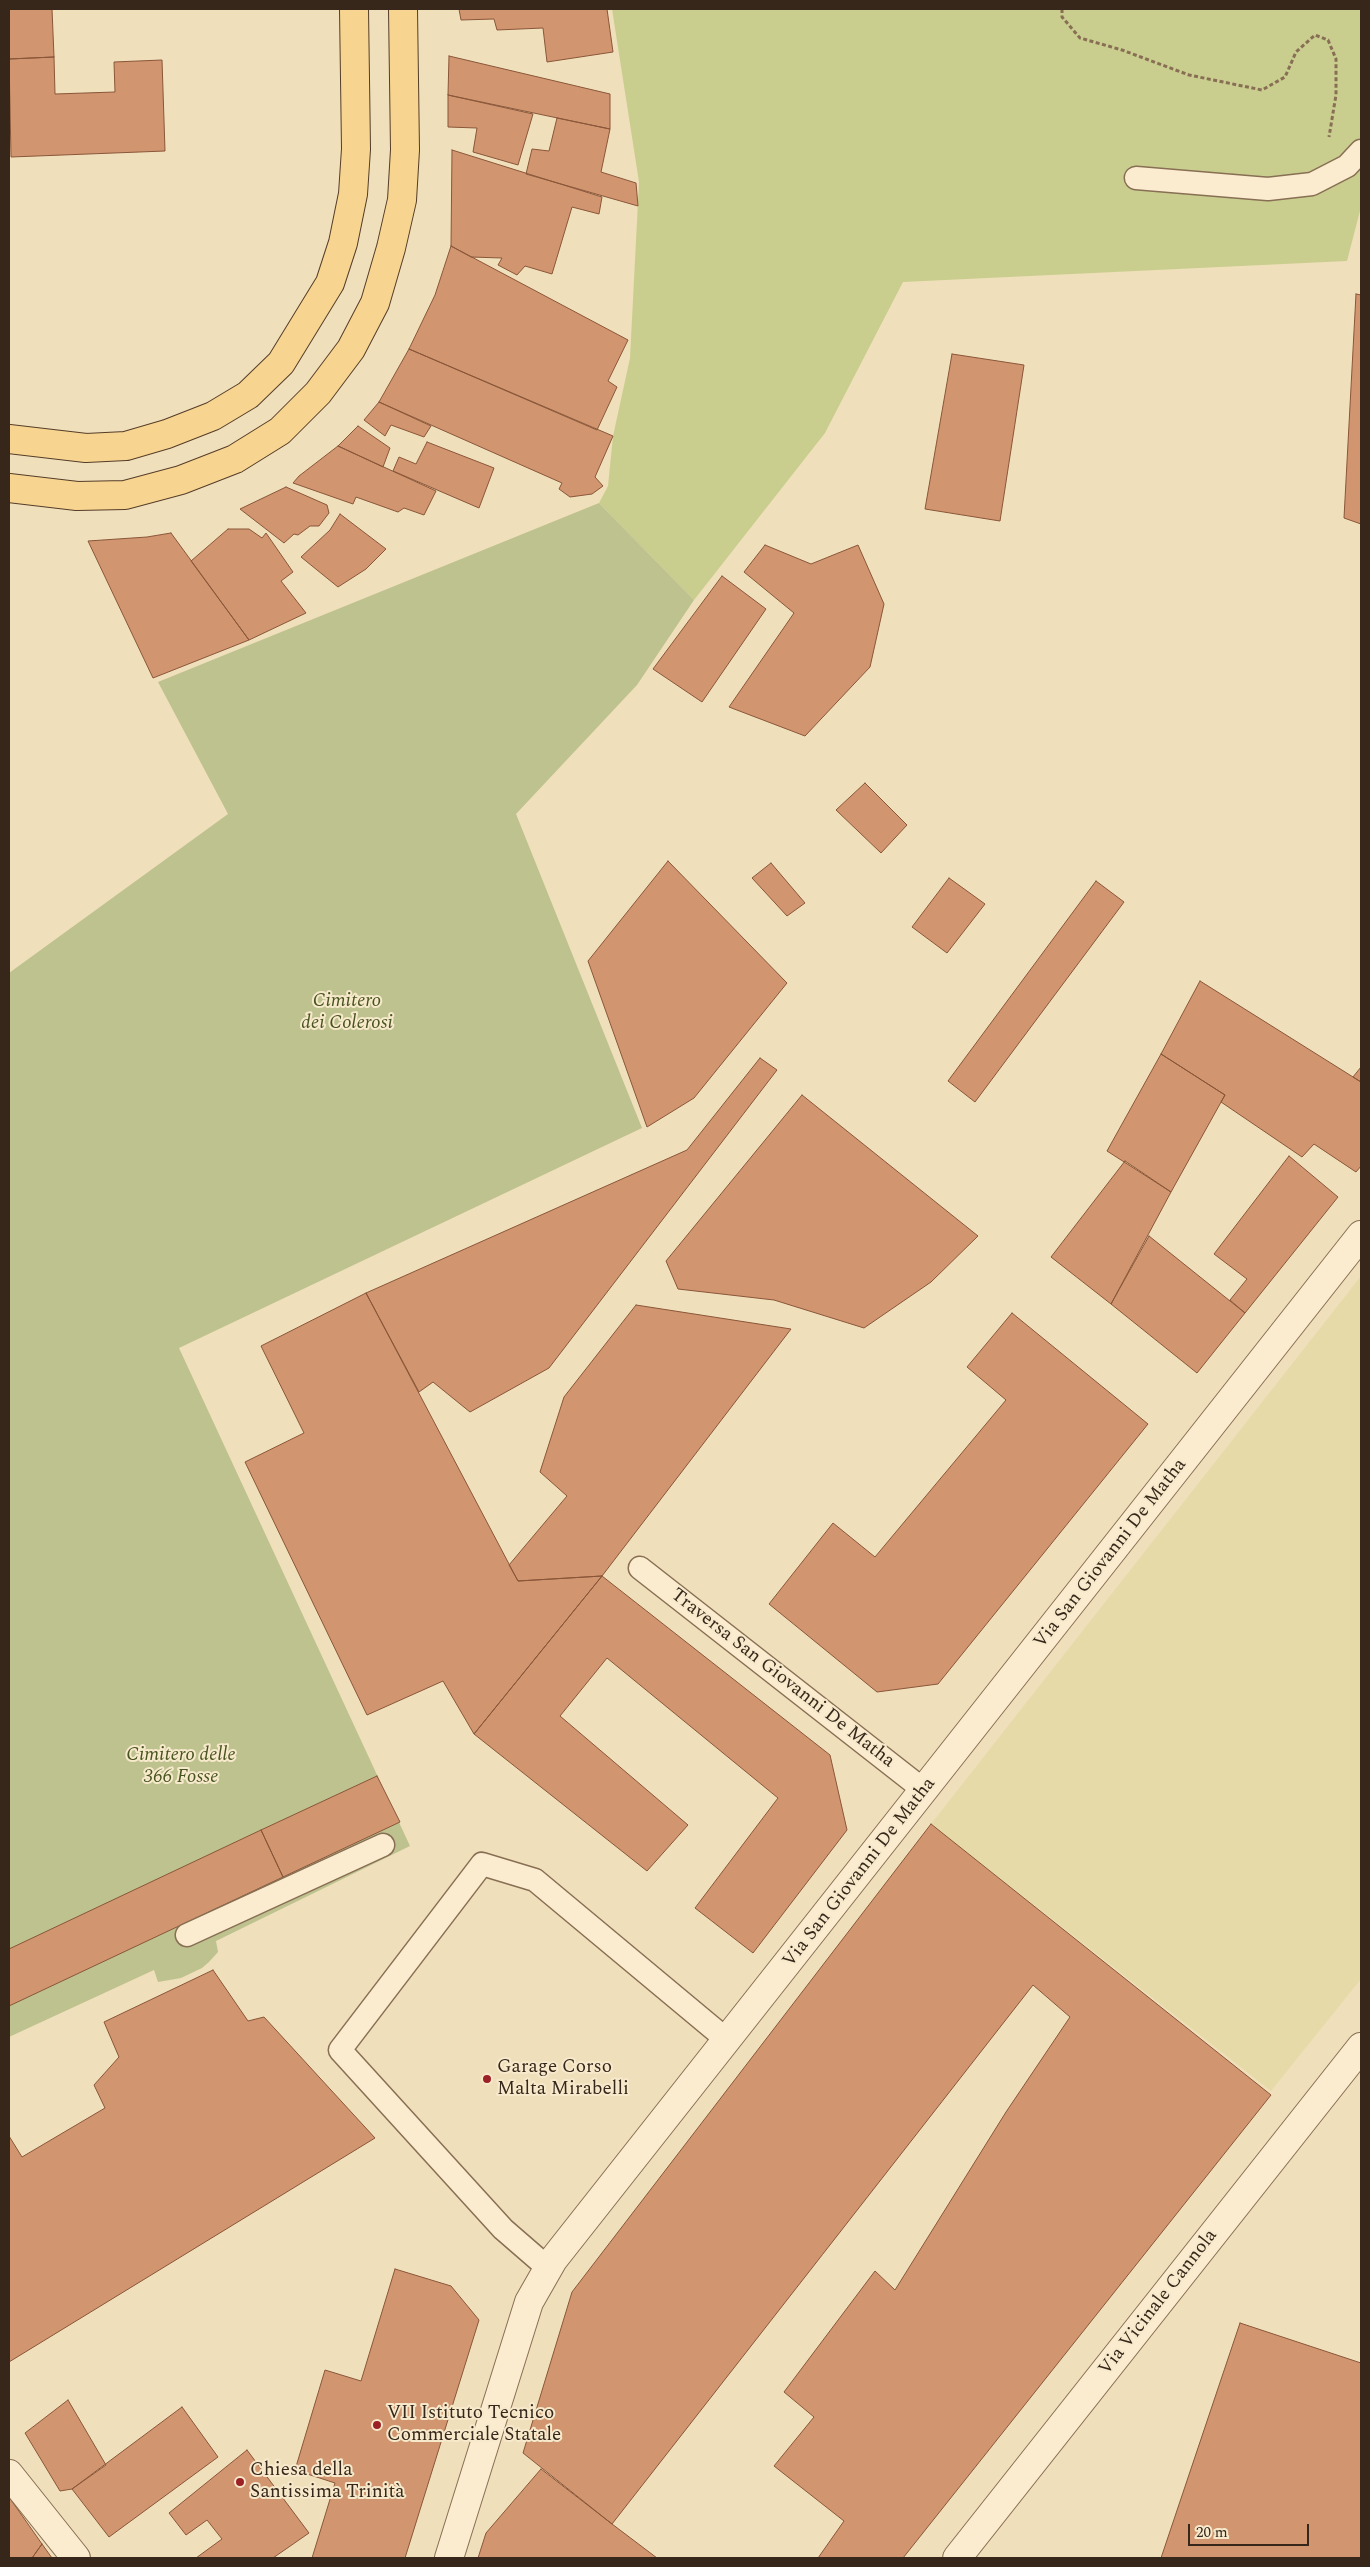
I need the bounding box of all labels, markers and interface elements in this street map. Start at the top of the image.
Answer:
park label: Cimitero dei Colerosi [301,991,393,1035]
street label: Via San Giovanni De Matha [1030,1455,1192,1653]
street label: Traversa San Giovanni De Matha [665,1584,899,1774]
park label: Cimitero delle 366 Fosse [126,1745,236,1789]
street label: Via San Giovanni De Matha [779,1774,941,1972]
place label: Garage Corso Malta Mirabelli [497,2057,629,2101]
marker: Garage Corso Malta Mirabelli [481,2073,493,2085]
street label: Via Vicinale Cannola [1095,2225,1223,2381]
place label: VII Istituto Tecnico Commerciale Statale [387,2403,561,2447]
marker: VII Istituto Tecnico Commerciale Statale [371,2419,383,2431]
place label: Chiesa della Santissima Trinità [250,2460,405,2504]
marker: Chiesa della Santissima Trinità [234,2476,246,2488]
scale bar [1190,2514,1311,2546]
text: 20 m [1196,2521,1228,2544]

